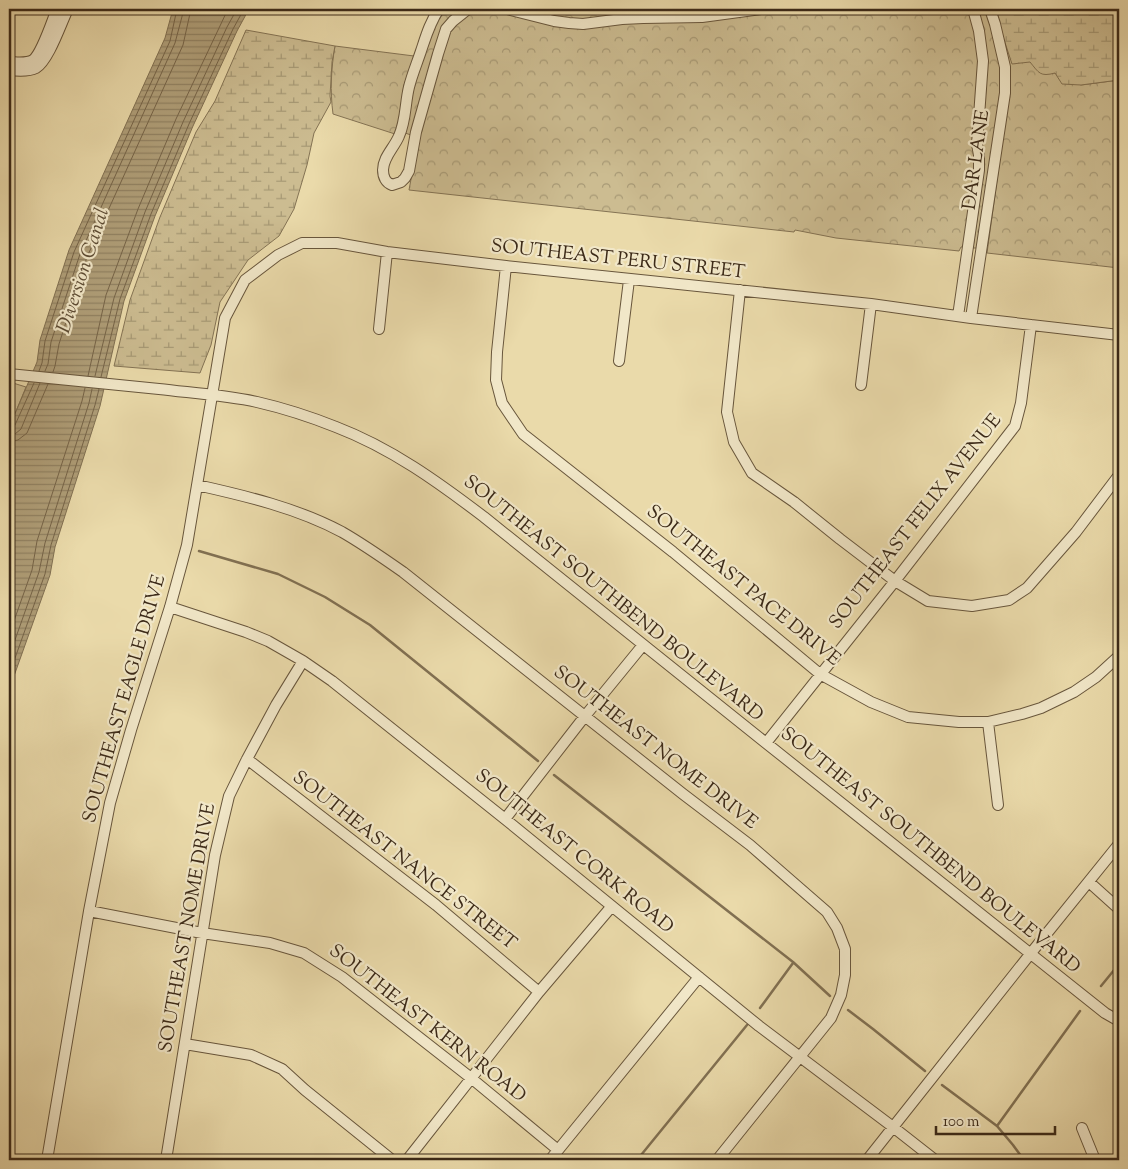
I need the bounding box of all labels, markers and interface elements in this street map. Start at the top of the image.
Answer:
street label: DAR LANE [957,108,997,212]
water label: Diversion Canal [50,205,118,337]
street label: SOUTHEAST PERU STREET [489,233,747,287]
street label: SOUTHEAST FELIX AVENUE [823,408,1009,635]
street label: SOUTHEAST SOUTHBEND BOULEVARD [457,469,769,729]
street label: SOUTHEAST PACE DRIVE [640,499,846,673]
street label: SOUTHEAST EAGLE DRIVE [77,571,174,826]
street label: SOUTHEAST NOME DRIVE [547,660,763,837]
street label: SOUTHEAST SOUTHBEND BOULEVARD [774,721,1086,981]
street label: SOUTHEAST CORK ROAD [469,763,679,941]
street label: SOUTHEAST NANCE STREET [286,765,522,957]
street label: SOUTHEAST NOME DRIVE [153,801,223,1055]
street label: SOUTHEAST KERN ROAD [323,938,531,1110]
scale bar [936,1104,1054,1136]
text: 100 m [943,1112,980,1133]

